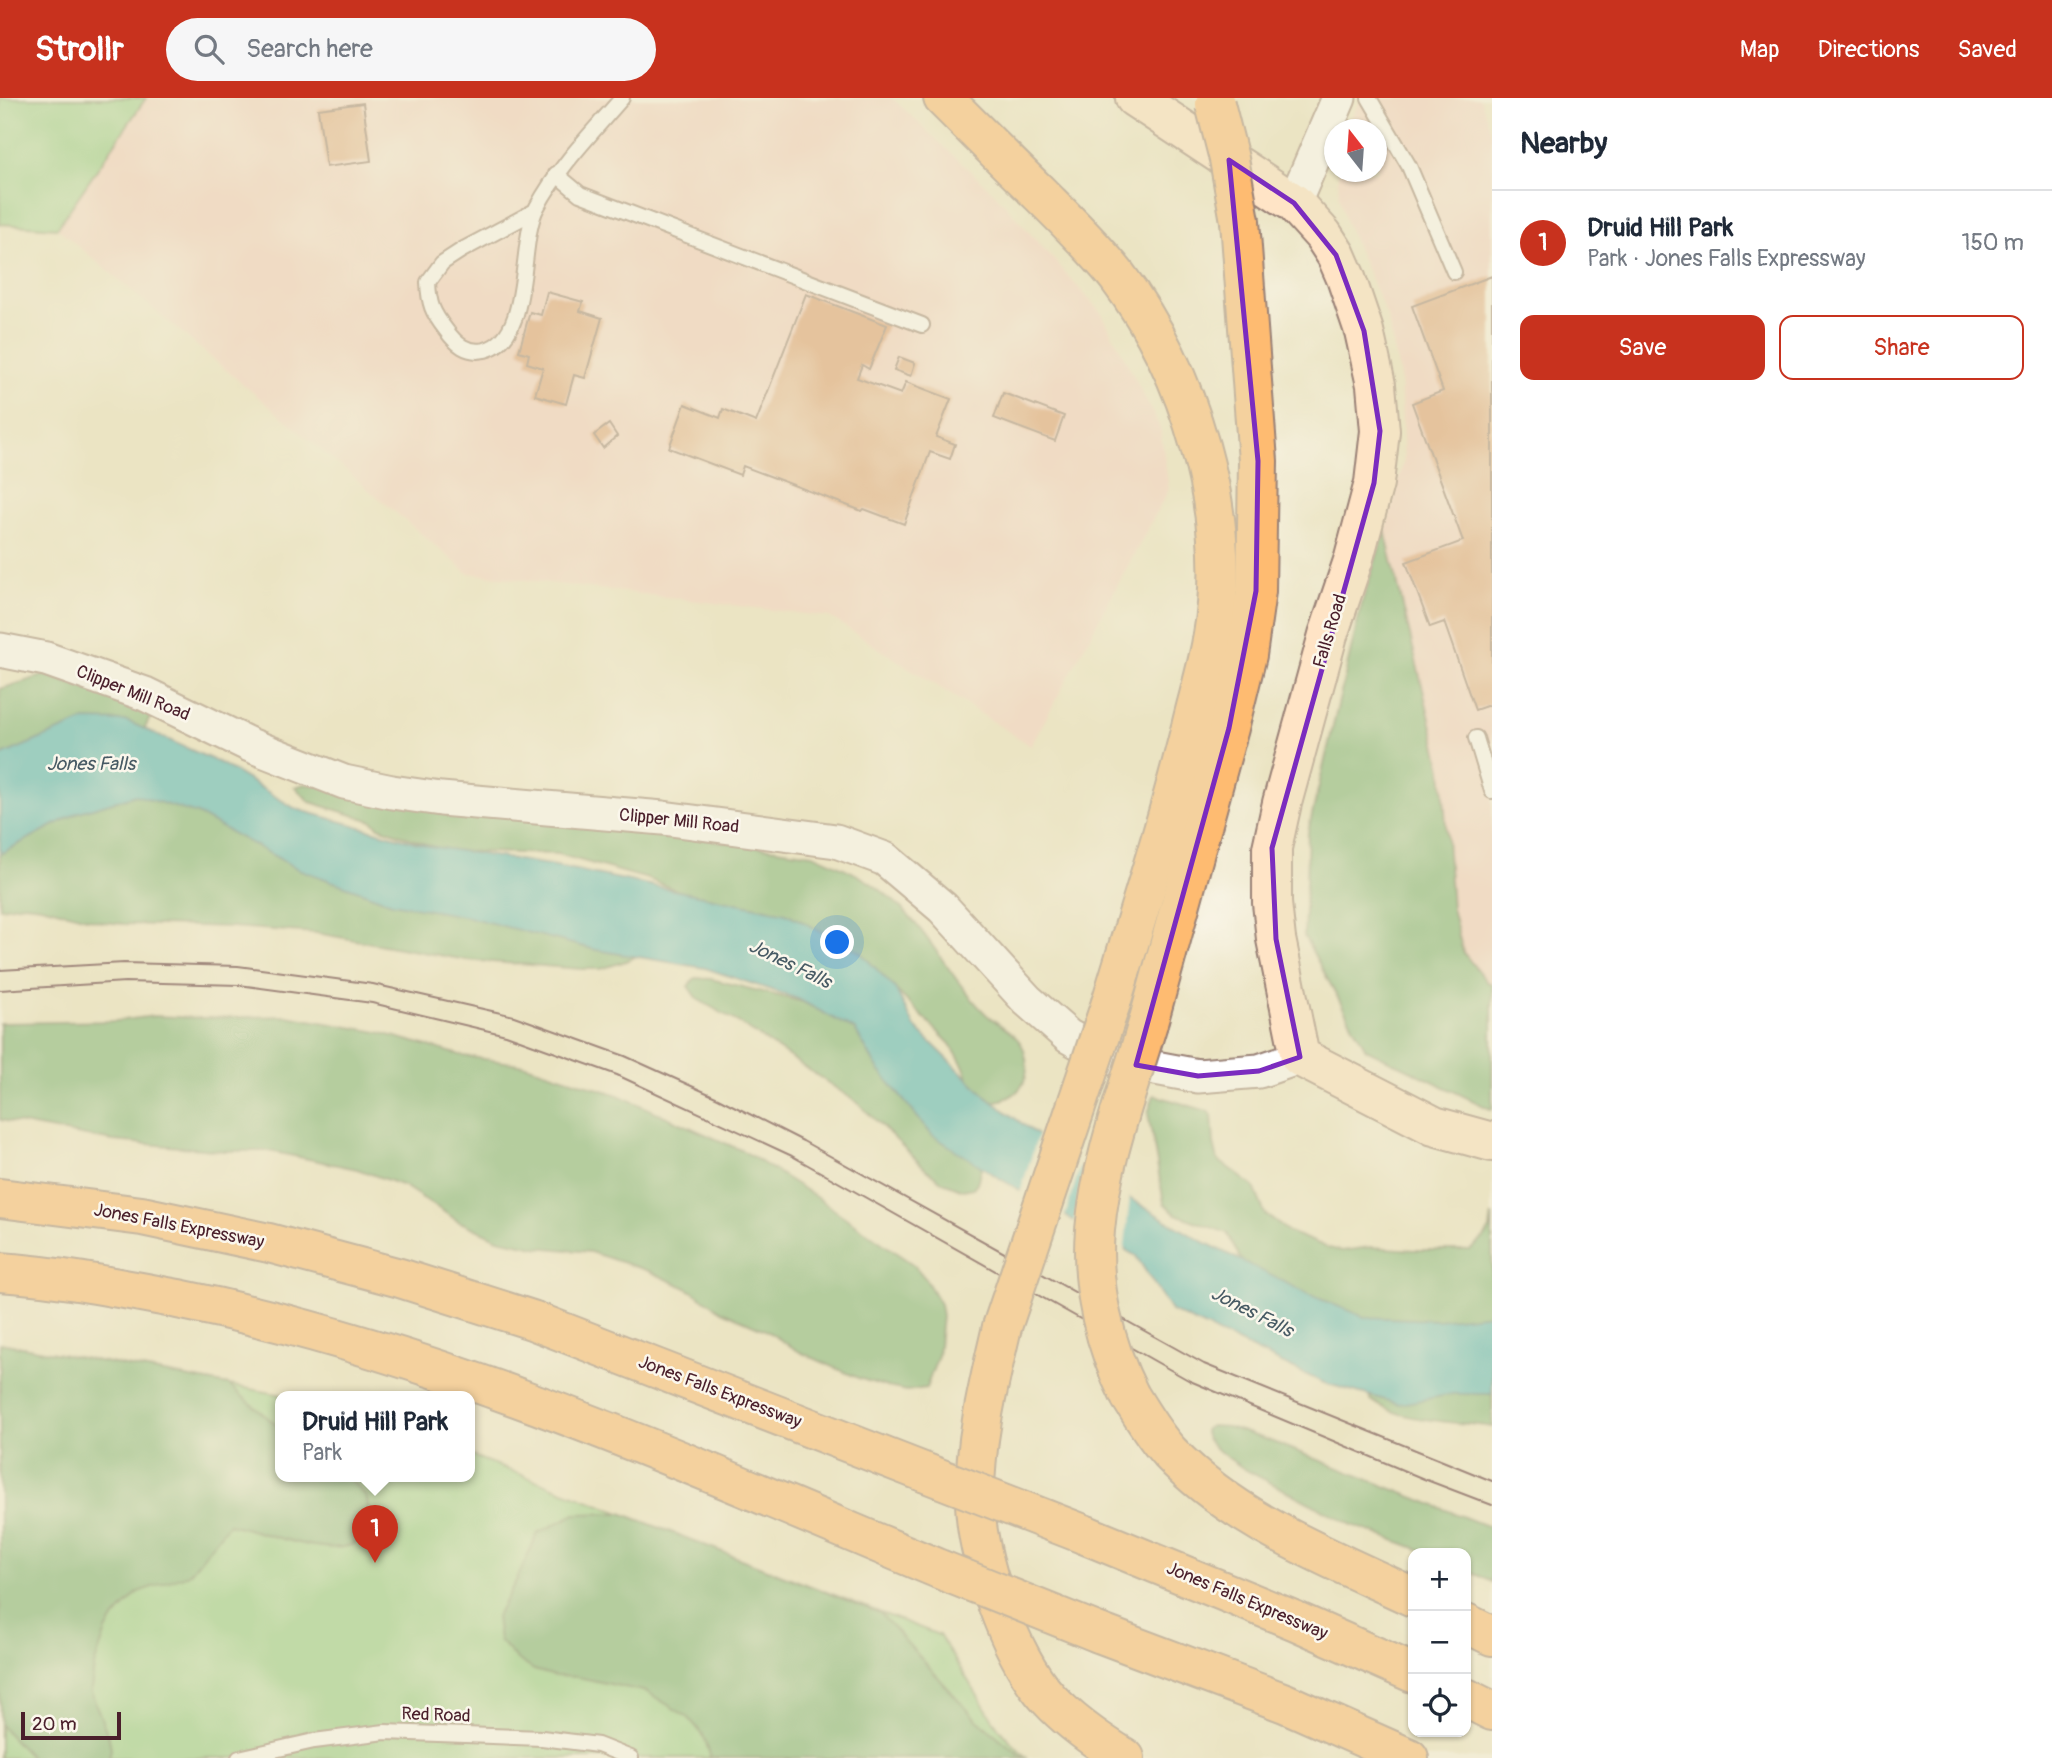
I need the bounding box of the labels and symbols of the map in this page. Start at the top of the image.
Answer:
north arrow [1324,119,1387,182]
street label: Falls Road [1308,591,1352,671]
street label: Clipper Mill Road [73,660,193,726]
water label: Jones Falls [47,752,138,776]
street label: Clipper Mill Road [618,803,740,839]
your location [820,925,854,959]
water label: Jones Falls [745,934,837,995]
street label: Jones Falls Expressway [92,1198,266,1254]
water label: Jones Falls [1207,1281,1299,1344]
street label: Jones Falls Expressway [635,1350,805,1434]
pin: 1 [352,1505,398,1563]
street label: Jones Falls Expressway [1163,1557,1331,1645]
street label: Red Road [401,1702,471,1728]
scale bar [21,1709,121,1741]

